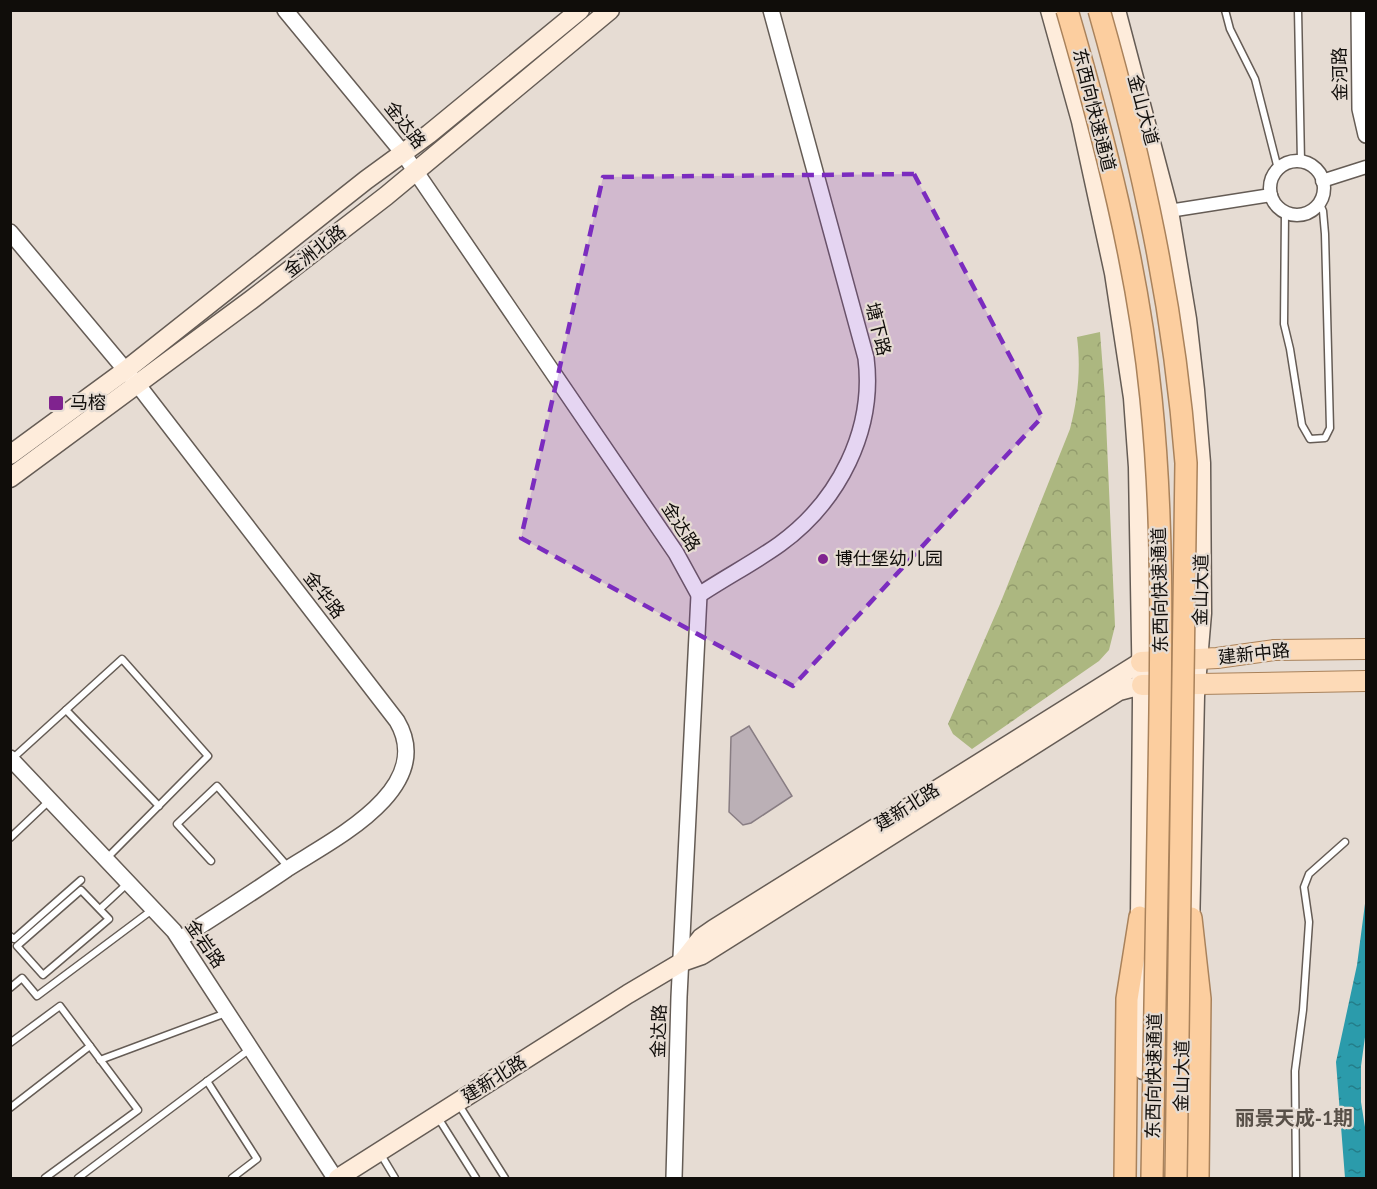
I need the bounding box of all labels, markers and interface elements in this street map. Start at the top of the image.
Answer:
street label: 东西向快速通道 [1068,46,1121,174]
street label: 金河路 [1328,47,1351,101]
street label: 金山大道 [1123,72,1164,148]
street label: 金达路 [380,96,431,153]
street label: 金洲北路 [279,219,350,282]
street label: 塘下路 [861,300,896,358]
place label: 马榕 [70,391,106,414]
marker: 马榕 [47,394,65,412]
street label: 金达路 [657,498,706,556]
street label: 东西向快速通道 [1147,527,1172,653]
place label: 博仕堡幼儿园 [835,547,943,570]
marker: 博仕堡幼儿园 [816,552,830,566]
street label: 金山大道 [1188,554,1213,626]
street label: 金华路 [299,566,350,623]
street label: 建新中路 [1217,638,1291,669]
street label: 建新北路 [870,778,943,835]
street label: 金岩路 [181,915,230,972]
street label: 金达路 [646,1004,671,1058]
street label: 东西向快速通道 [1141,1013,1166,1139]
street label: 金山大道 [1169,1040,1194,1112]
street label: 建新北路 [457,1050,530,1107]
district label: 丽景天成-1期 [1235,1105,1353,1131]

